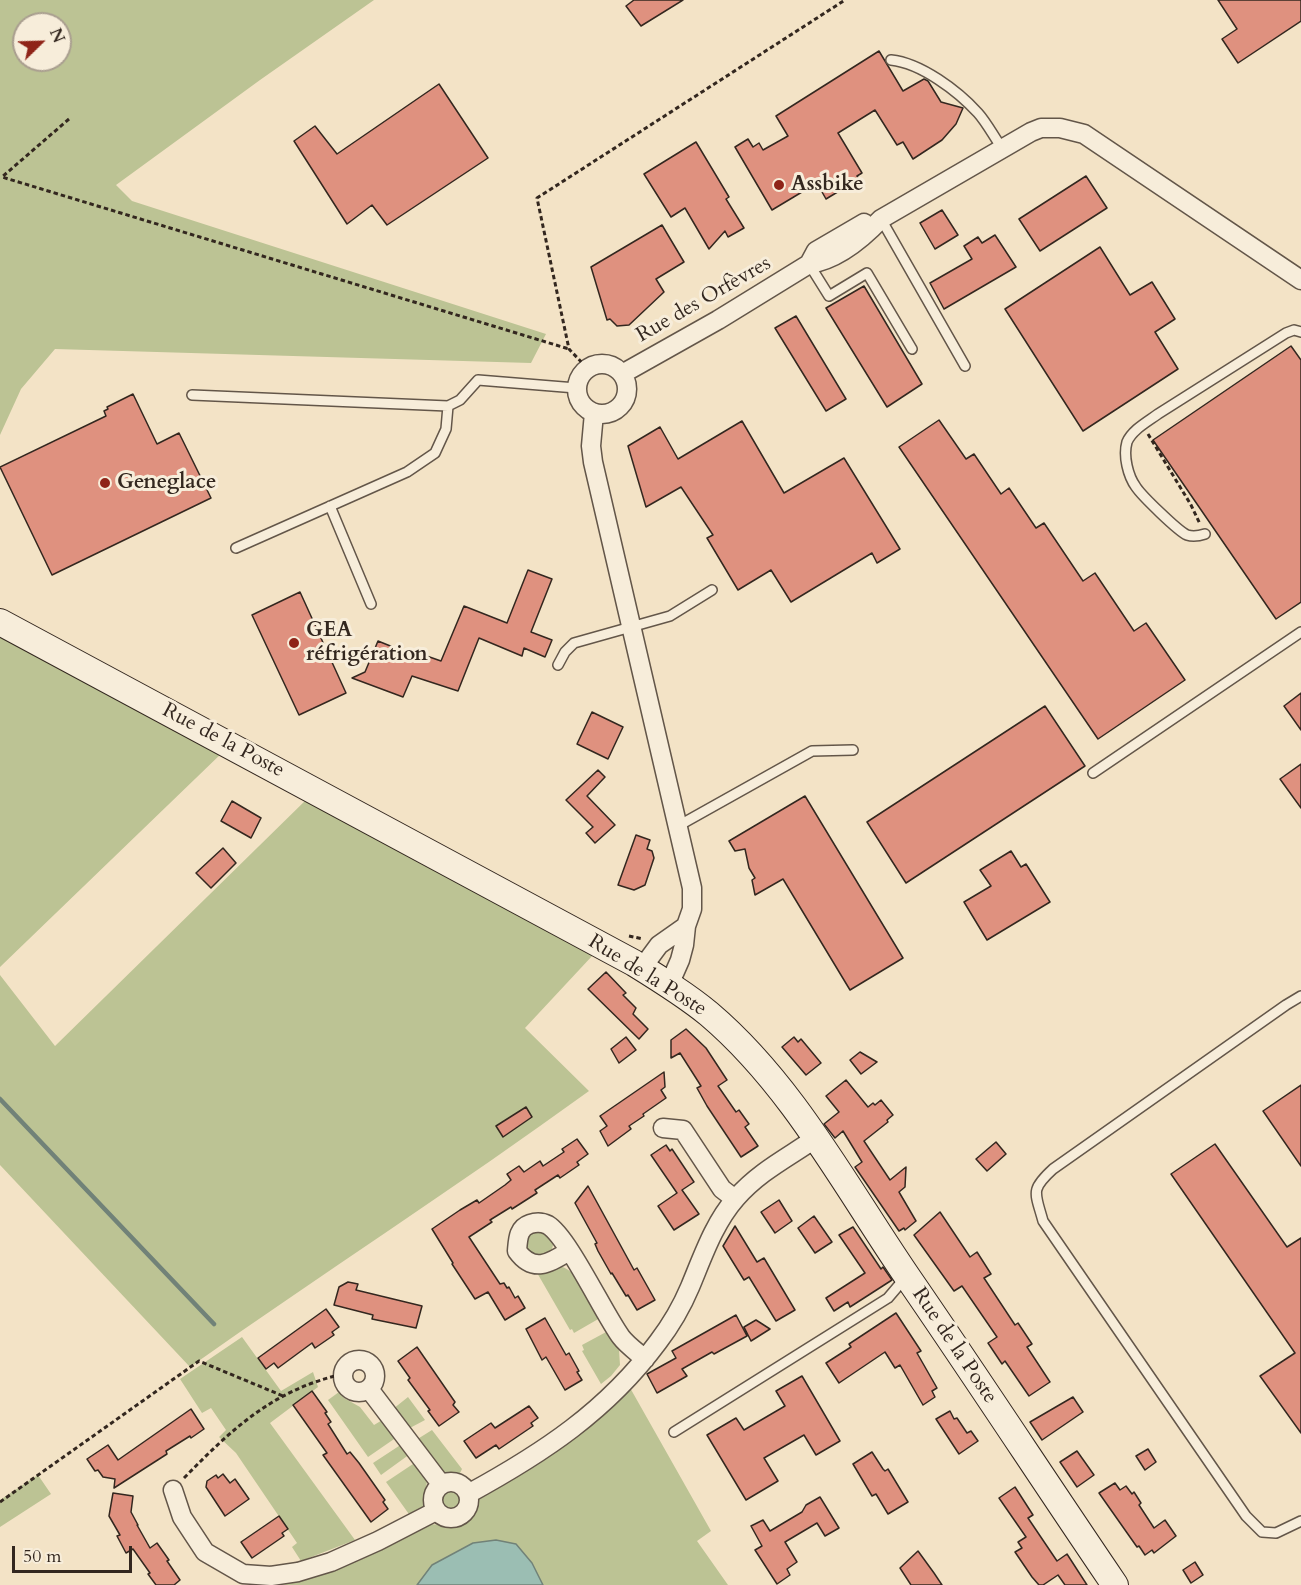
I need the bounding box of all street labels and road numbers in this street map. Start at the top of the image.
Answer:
street label: Rue des Orfèvres [632,251,776,349]
street label: Rue de la Poste [158,698,288,784]
street label: Rue de la Poste [583,930,711,1022]
street label: Rue de la Poste [906,1283,1002,1409]

